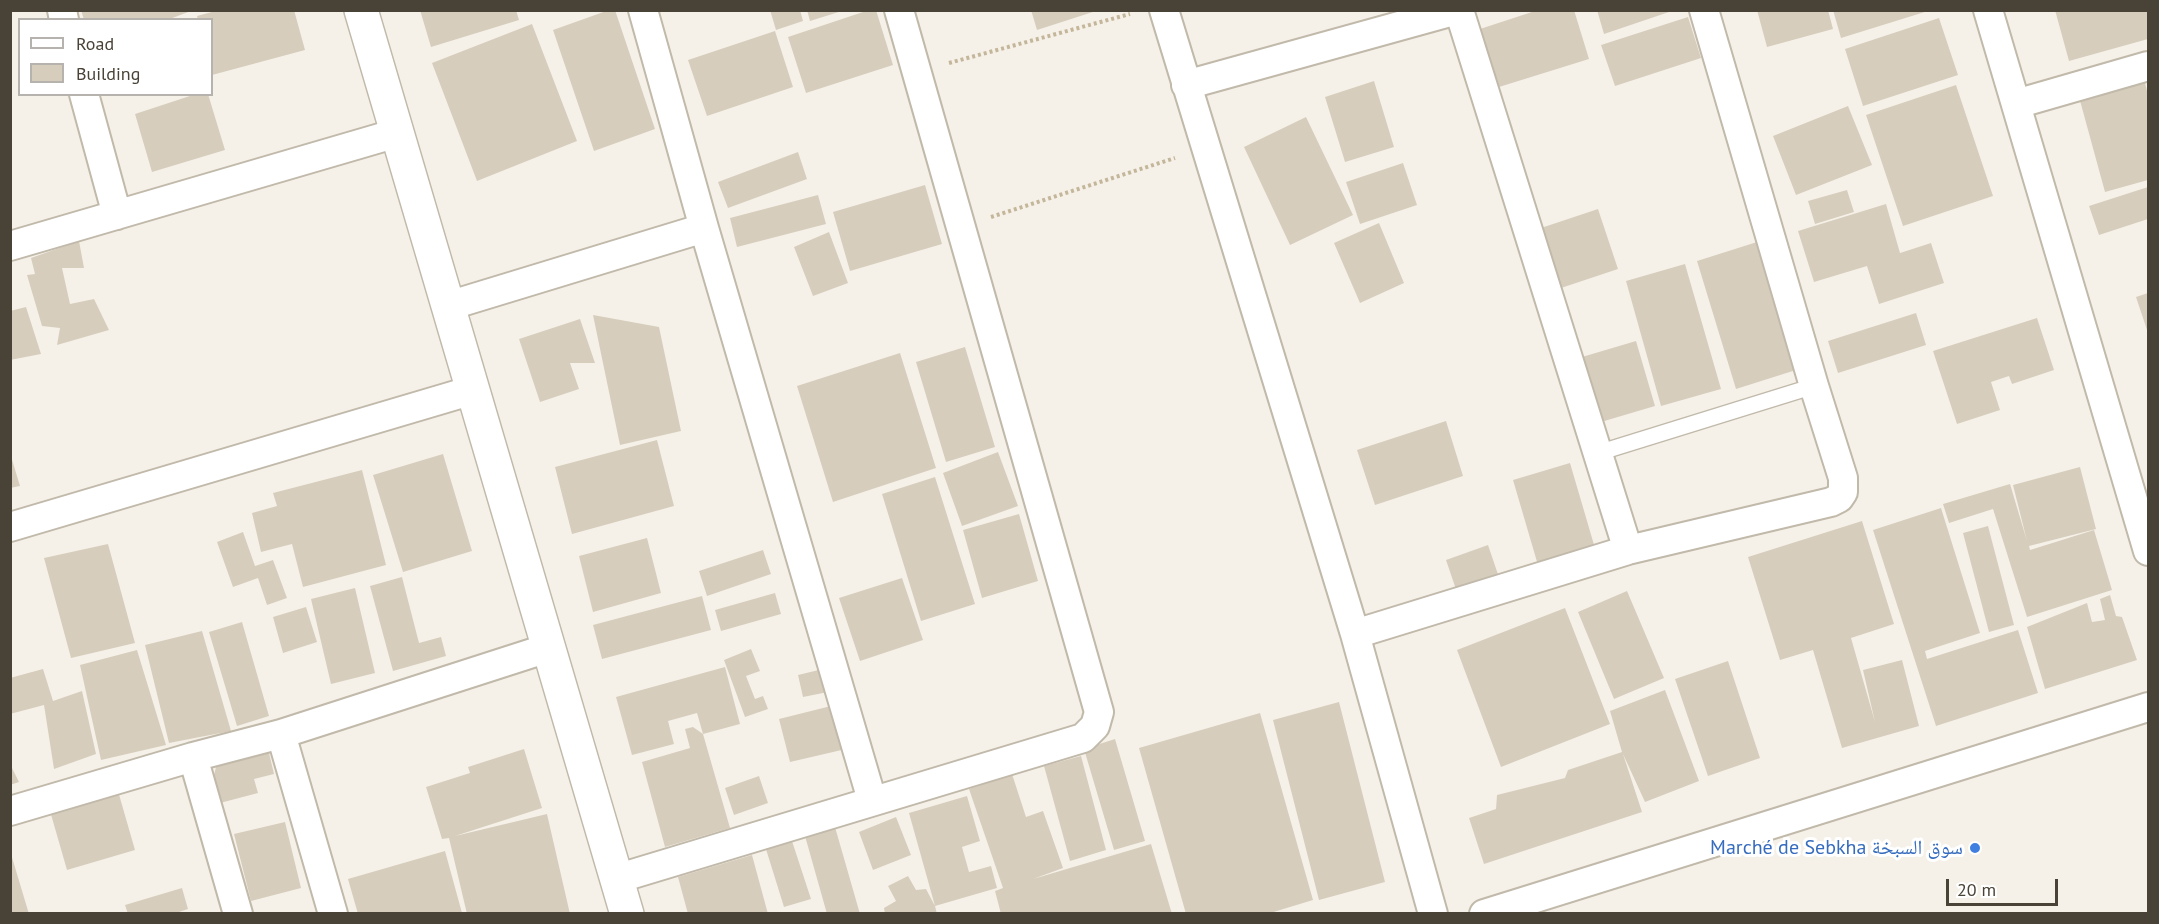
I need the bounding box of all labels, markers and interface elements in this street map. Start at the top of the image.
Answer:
legend [18,18,213,96]
text: Road [76,32,114,55]
text: Building [76,62,140,85]
place label: Marché de Sebkha سوق السبخة [1710,836,1963,860]
marker: Marché de Sebkha سوق السبخة [1968,841,1982,855]
scale bar [1949,867,2062,905]
text: 20 m [1957,878,1996,901]

